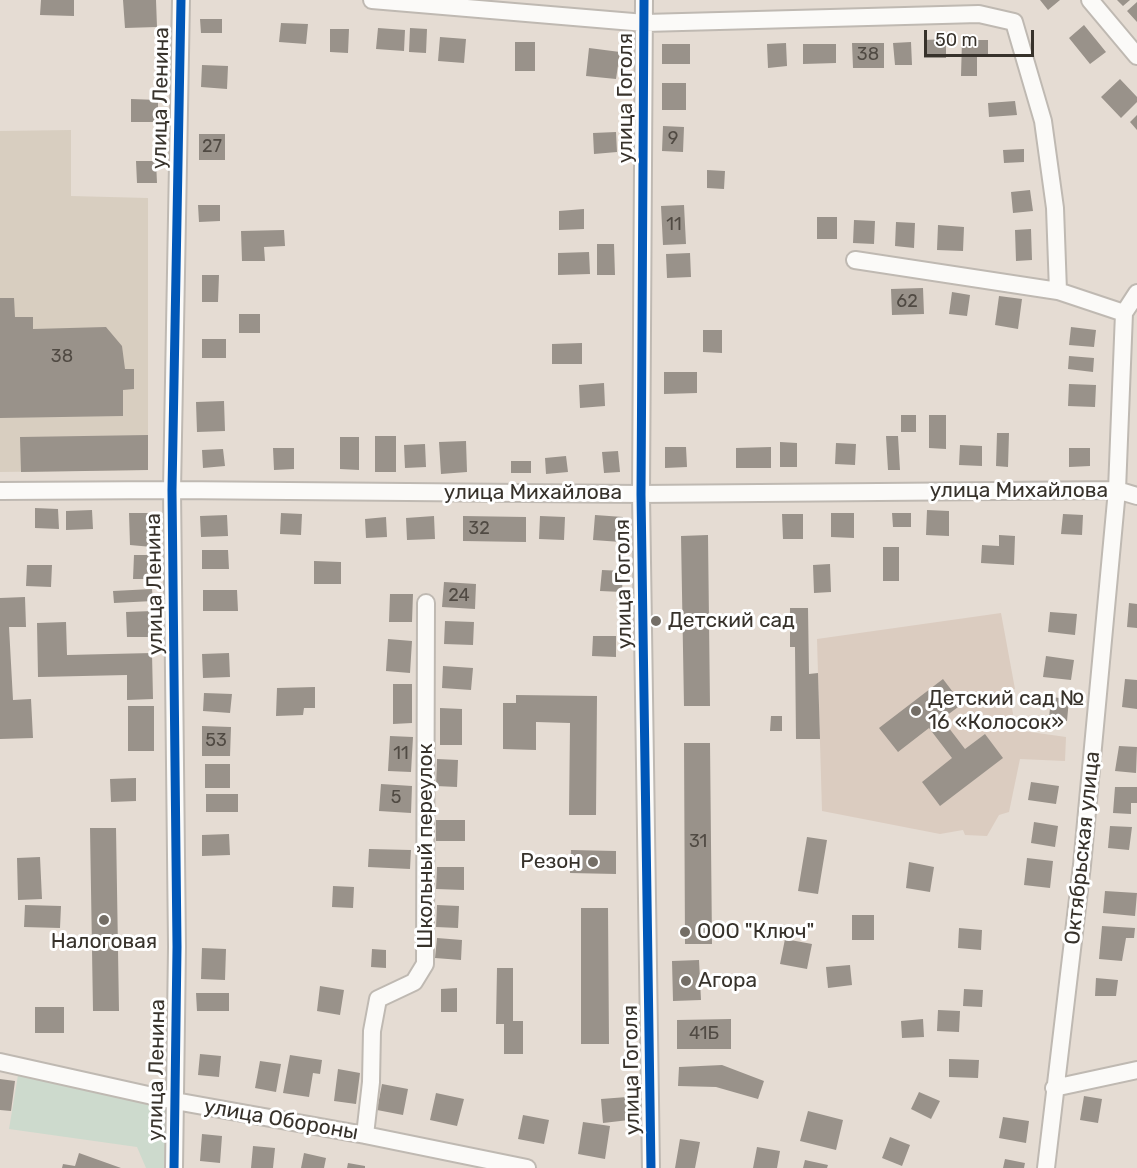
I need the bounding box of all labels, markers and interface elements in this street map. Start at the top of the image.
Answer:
scale bar [927,18,1036,56]
street label: улица Ленина [147,27,175,169]
text: 50 m [935,29,978,51]
street label: улица Гоголя [613,33,639,163]
house number: 38 [857,44,879,66]
house number: 9 [668,128,678,150]
house number: 27 [202,136,222,158]
house number: 11 [666,214,682,236]
house number: 62 [896,291,918,313]
house number: 38 [51,346,73,368]
street label: улица Михайлова [930,478,1108,504]
street label: улица Михайлова [444,480,622,506]
street label: улица Ленина [141,513,169,655]
house number: 32 [468,518,490,540]
street label: улица Гоголя [610,519,638,649]
house number: 24 [448,585,470,607]
place label: Детский сад [668,608,795,634]
marker: Детский сад [649,614,663,628]
place label: Детский сад № 16 «Колосок» [928,686,1084,736]
marker: Детский сад № 16 «Колосок» [909,704,923,718]
house number: 53 [205,730,227,752]
house number: 11 [393,743,409,765]
street label: Школьный переулок [413,743,439,949]
street label: Октябрьская улица [1060,750,1106,946]
house number: 5 [391,787,401,809]
house number: 31 [689,831,707,853]
place label: Резон [520,849,581,875]
marker: Резон [586,855,600,869]
marker: Налоговая [97,913,111,927]
place label: ООО "Ключ" [697,919,814,945]
marker: ООО "Ключ" [678,925,692,939]
place label: Налоговая [51,929,157,955]
place label: Агора [698,968,757,994]
marker: Агора [679,974,693,988]
street label: улица Ленина [143,999,171,1141]
street label: улица Гоголя [618,1005,646,1135]
house number: 41Б [689,1023,719,1045]
street label: улица Обороны [202,1094,360,1146]

